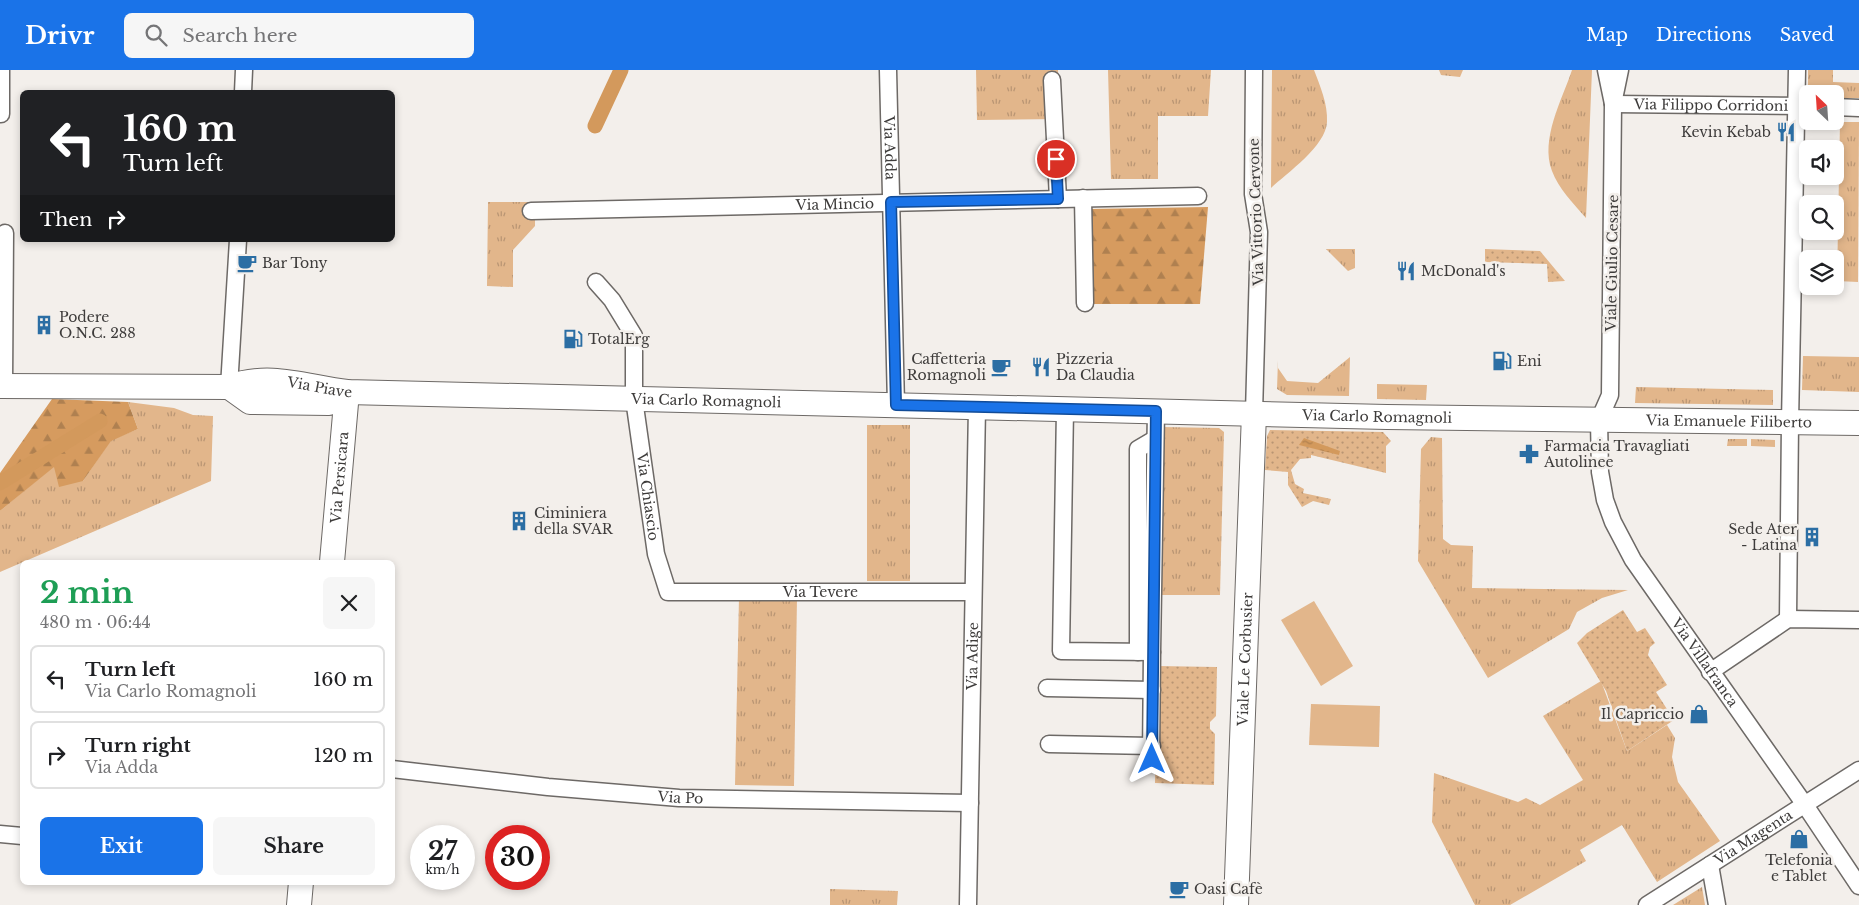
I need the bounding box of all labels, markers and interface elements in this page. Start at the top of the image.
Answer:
search box [124,13,474,58]
text: Drivr [25,21,94,50]
icon: search [142,21,170,49]
text: Search here [182,24,297,47]
text: Map [1586,24,1628,46]
text: Directions [1656,24,1752,46]
text: Saved [1780,24,1834,46]
north arrow [1799,85,1844,130]
map controls [1799,85,1844,295]
street label: Via Filippo Corridoni [1633,95,1789,115]
text: 160 m [123,107,236,150]
icon: left [40,110,105,175]
street label: Via Adda [880,115,900,180]
restaurant icon: Kevin Kebab [1775,121,1797,143]
place label: Kevin Kebab [1681,123,1771,141]
pin [1035,138,1077,180]
street label: Via Vittorio Cervone [1244,138,1268,287]
button: sound [1799,140,1844,185]
icon: arrive [1042,145,1070,173]
text: Turn left [123,150,223,177]
street label: Via Mincio [795,194,874,214]
street label: Viale Giulio Cesare [1602,194,1622,333]
button: search [1799,195,1844,240]
icon: right [102,205,130,233]
text: Then [40,208,92,231]
button: layers [1799,250,1844,295]
cafe icon: Bar Tony [236,252,258,274]
place label: Bar Tony [262,254,328,272]
restaurant icon: McDonald's [1395,260,1417,282]
place label: McDonald's [1421,262,1506,280]
place label: Podere O.N.C. 288 [59,308,136,342]
building icon: Podere O.N.C. 288 [33,314,55,336]
fuel station icon: TotalErg [562,328,584,350]
place label: TotalErg [588,330,650,348]
place label: Caffetteria Romagnoli [907,350,986,384]
place label: Pizzeria Da Claudia [1056,350,1135,384]
fuel station icon: Eni [1491,350,1513,372]
place label: Eni [1517,352,1542,370]
cafe icon: Caffetteria Romagnoli [990,356,1012,378]
restaurant icon: Pizzeria Da Claudia [1030,356,1052,378]
street label: Via Piave [285,373,352,401]
street label: Via Carlo Romagnoli [630,390,782,411]
street label: Via Carlo Romagnoli [1301,406,1452,427]
street label: Via Emanuele Filiberto [1645,411,1812,431]
street label: Via Persicara [326,430,353,525]
place label: Farmacia Travagliati Autolinee [1543,437,1690,471]
pharmacy icon: Farmacia Travagliati Autolinee [1518,443,1540,465]
street label: Via Chiascio [633,451,663,542]
place label: Ciminiera della SVAR [534,504,614,538]
building icon: Ciminiera della SVAR [508,510,530,532]
place label: Sede Ater - Latina [1728,520,1797,554]
building icon: Sede Ater - Latina [1801,526,1823,548]
text: 2 min [40,574,133,611]
button: close [323,577,375,629]
street label: Via Tevere [782,583,858,601]
street label: Viale Le Corbusier [1234,592,1256,727]
text: 480 m · 06:44 [40,612,151,632]
street label: Via Villafranca [1667,614,1742,711]
street label: Via Adige [963,622,982,691]
text: Turn left [85,658,176,681]
icon: left [42,665,70,693]
text: 160 m [313,668,373,691]
text: Via Carlo Romagnoli [85,681,256,701]
shop icon: Il Capriccio [1688,703,1710,725]
place label: Il Capriccio [1601,705,1684,723]
position arrow [1125,732,1177,784]
text: Turn right [85,734,191,757]
icon: right [42,741,70,769]
text: 120 m [313,744,373,767]
text: Via Adda [85,757,158,777]
street label: Via Po [656,787,703,807]
street label: Via Magenta [1710,806,1796,869]
button: Exit [40,817,203,875]
button: Share [213,817,375,875]
speed limit sign: 30 [485,825,550,890]
shop icon: Telefonia e Tablet [1788,828,1810,850]
text: 27 [428,836,457,867]
place label: Telefonia e Tablet [1765,851,1833,885]
text: km/h [425,862,460,877]
cafe icon: Oasi Cafè [1168,878,1190,900]
place label: Oasi Cafè [1194,880,1263,898]

